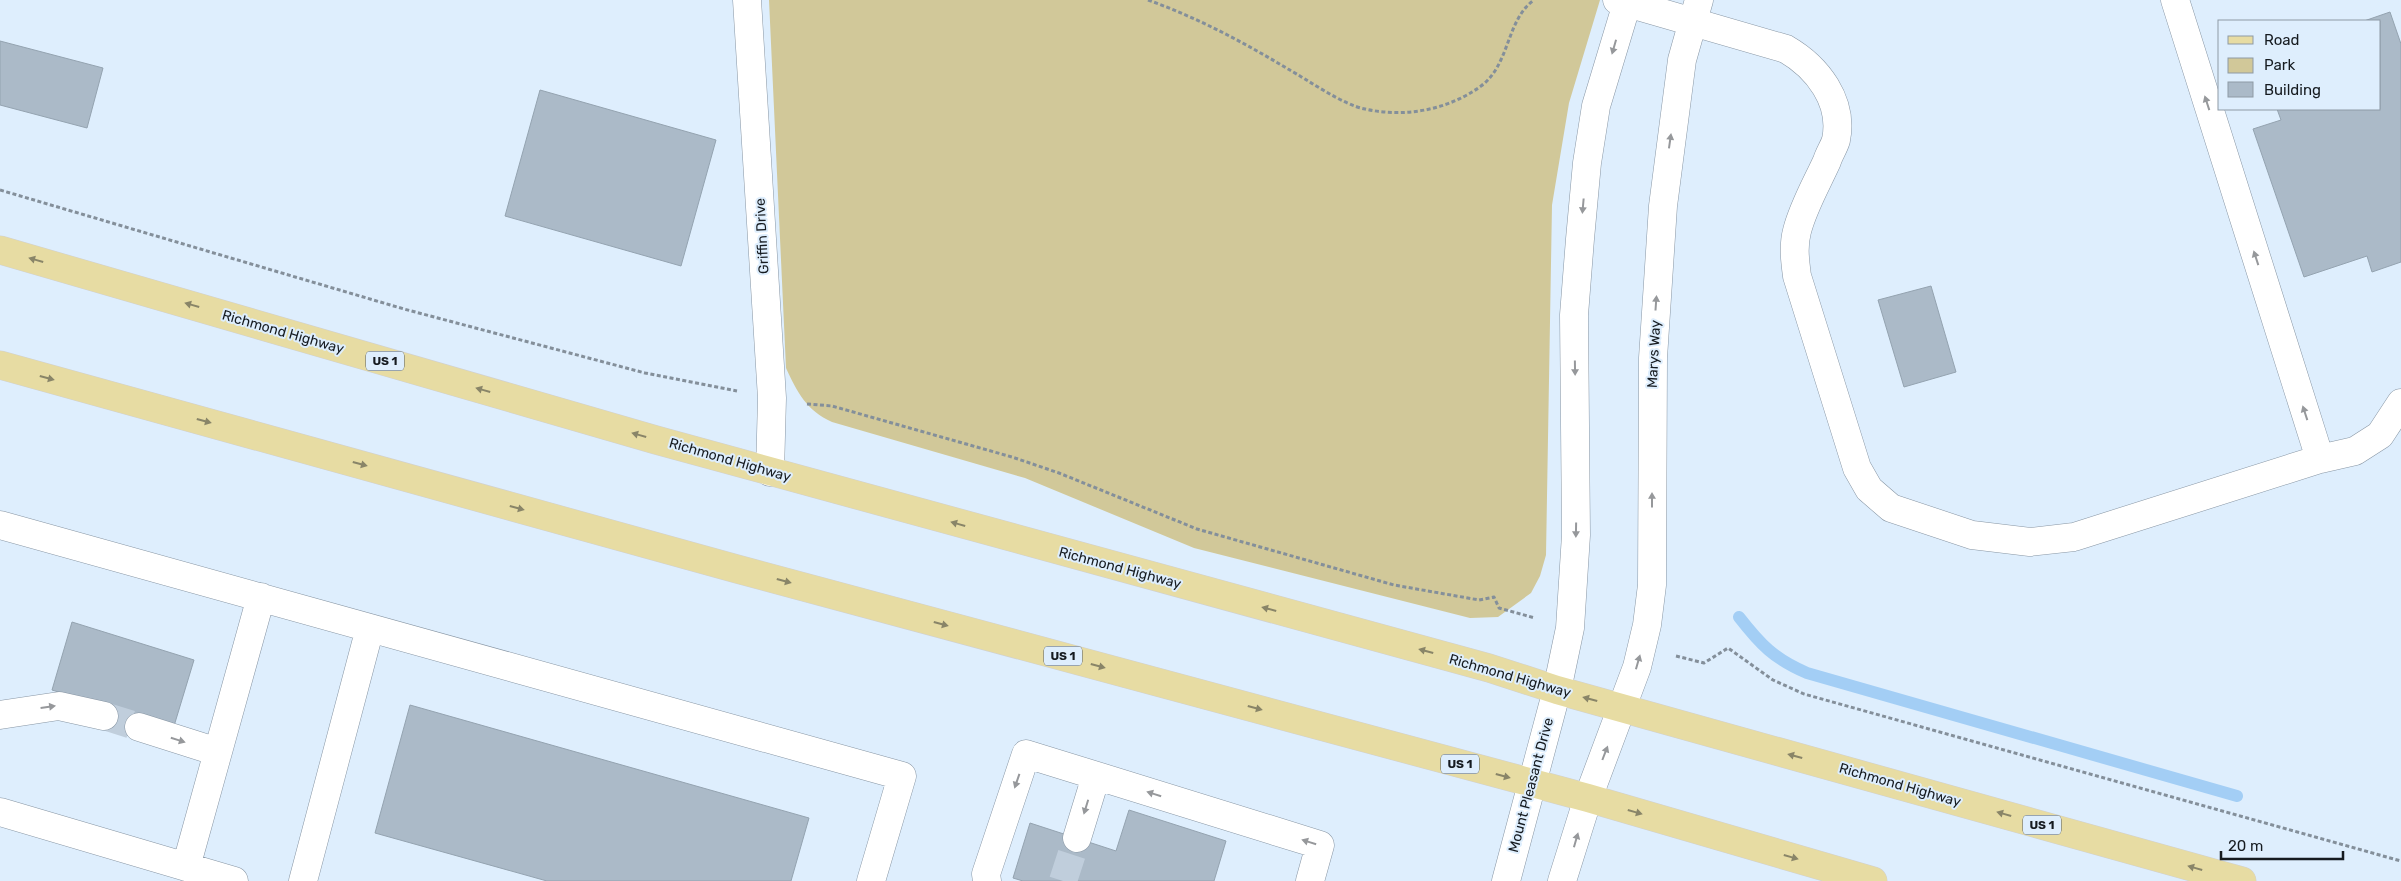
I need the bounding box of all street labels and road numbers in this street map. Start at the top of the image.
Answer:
street label: Griffin Drive [752,198,772,274]
street label: Richmond Highway [220,306,346,358]
street label: Marys Way [1644,319,1664,389]
road number: US 1 [366,352,404,371]
street label: Richmond Highway [667,434,793,486]
street label: Richmond Highway [1057,543,1183,593]
road number: US 1 [1044,646,1082,666]
street label: Richmond Highway [1447,650,1573,702]
street label: Mount Pleasant Drive [1505,716,1557,854]
road number: US 1 [1441,754,1479,774]
street label: Richmond Highway [1837,759,1963,811]
road number: US 1 [2023,816,2061,834]

